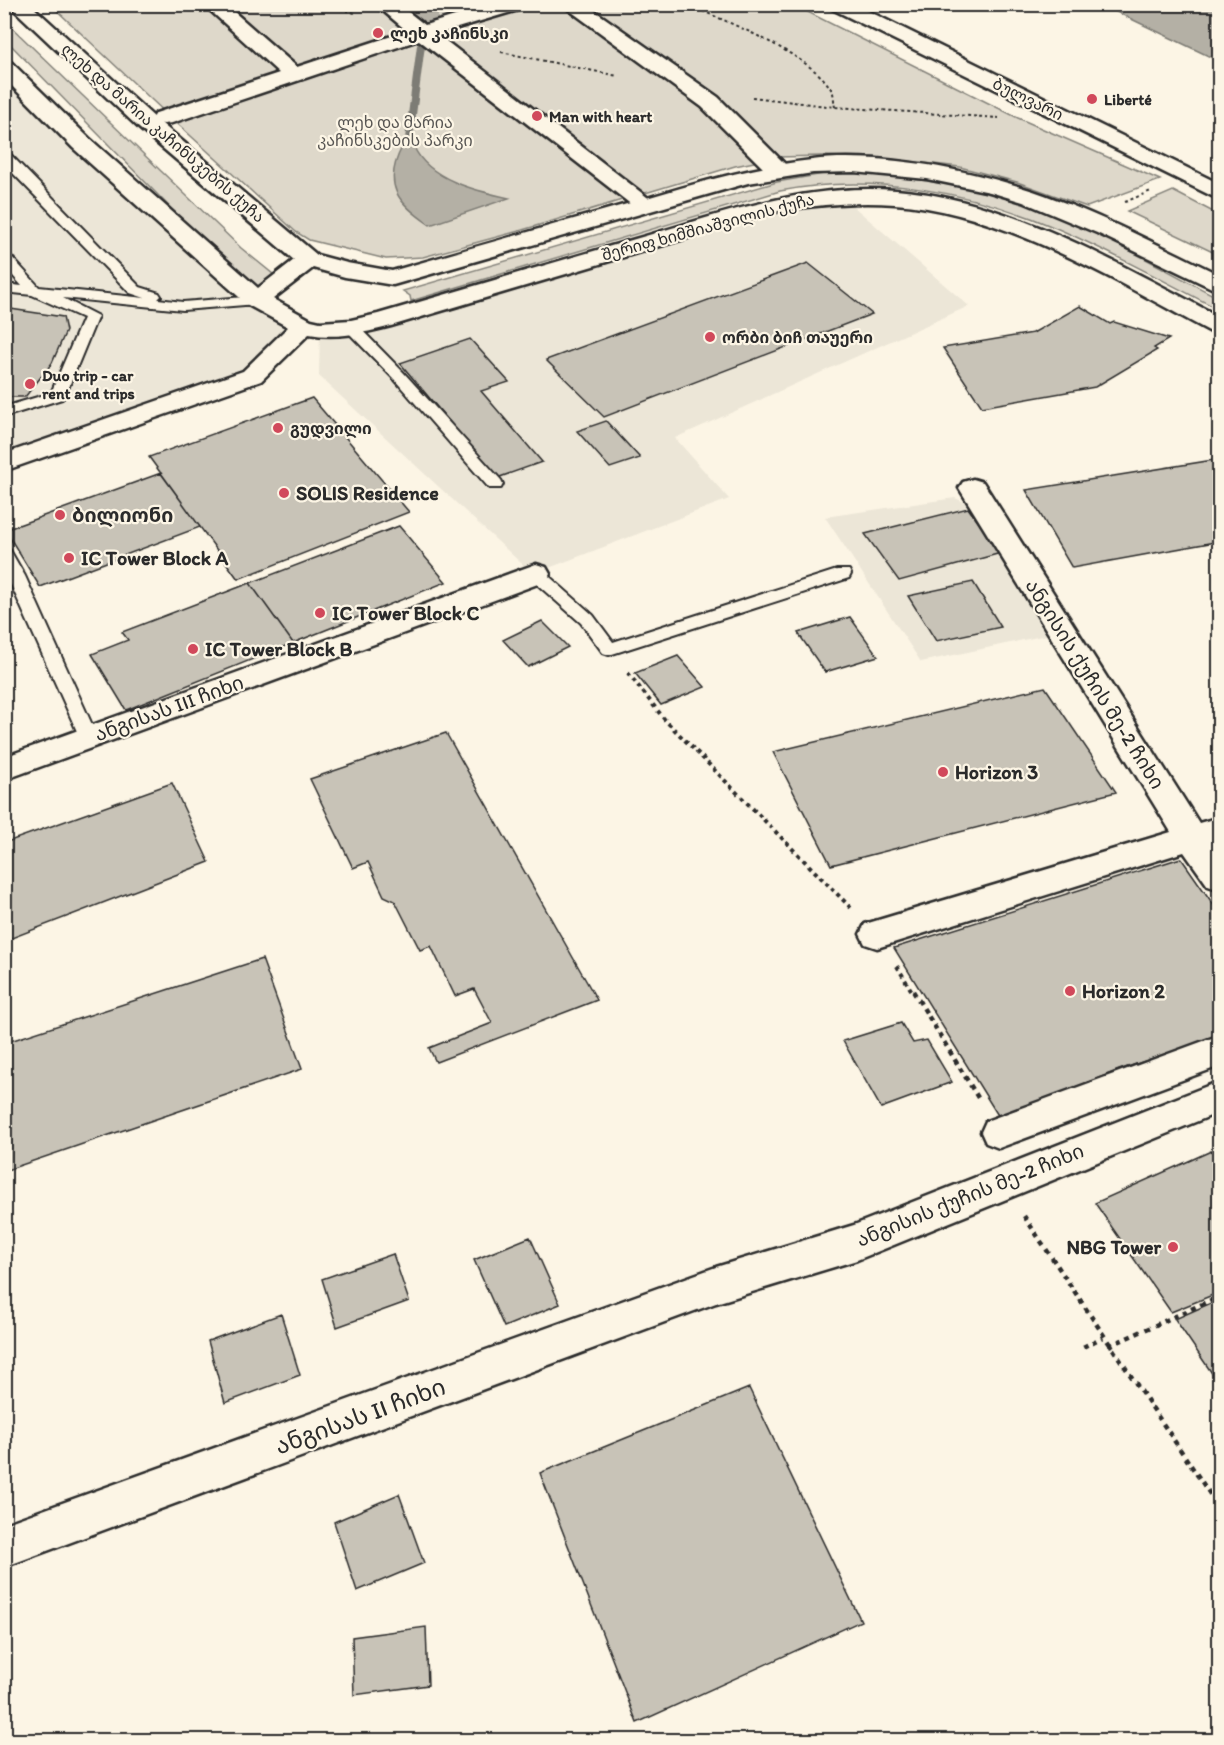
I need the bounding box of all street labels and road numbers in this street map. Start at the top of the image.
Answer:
street label: ლეხ და მარია კაჩინსკების ქუჩა [57,40,268,227]
street label: ბულვარი [989,74,1066,125]
street label: შერიფ ხიმშიაშვილის ქუჩა [600,189,817,266]
street label: ანგისის ქუჩის მე-2 ჩიხი [1020,575,1170,793]
street label: ანგისას III ჩიხი [91,670,247,746]
street label: ანგისის ქუჩის მე-2 ჩიხი [853,1138,1087,1252]
street label: ანგისას II ჩიხი [271,1372,449,1460]

